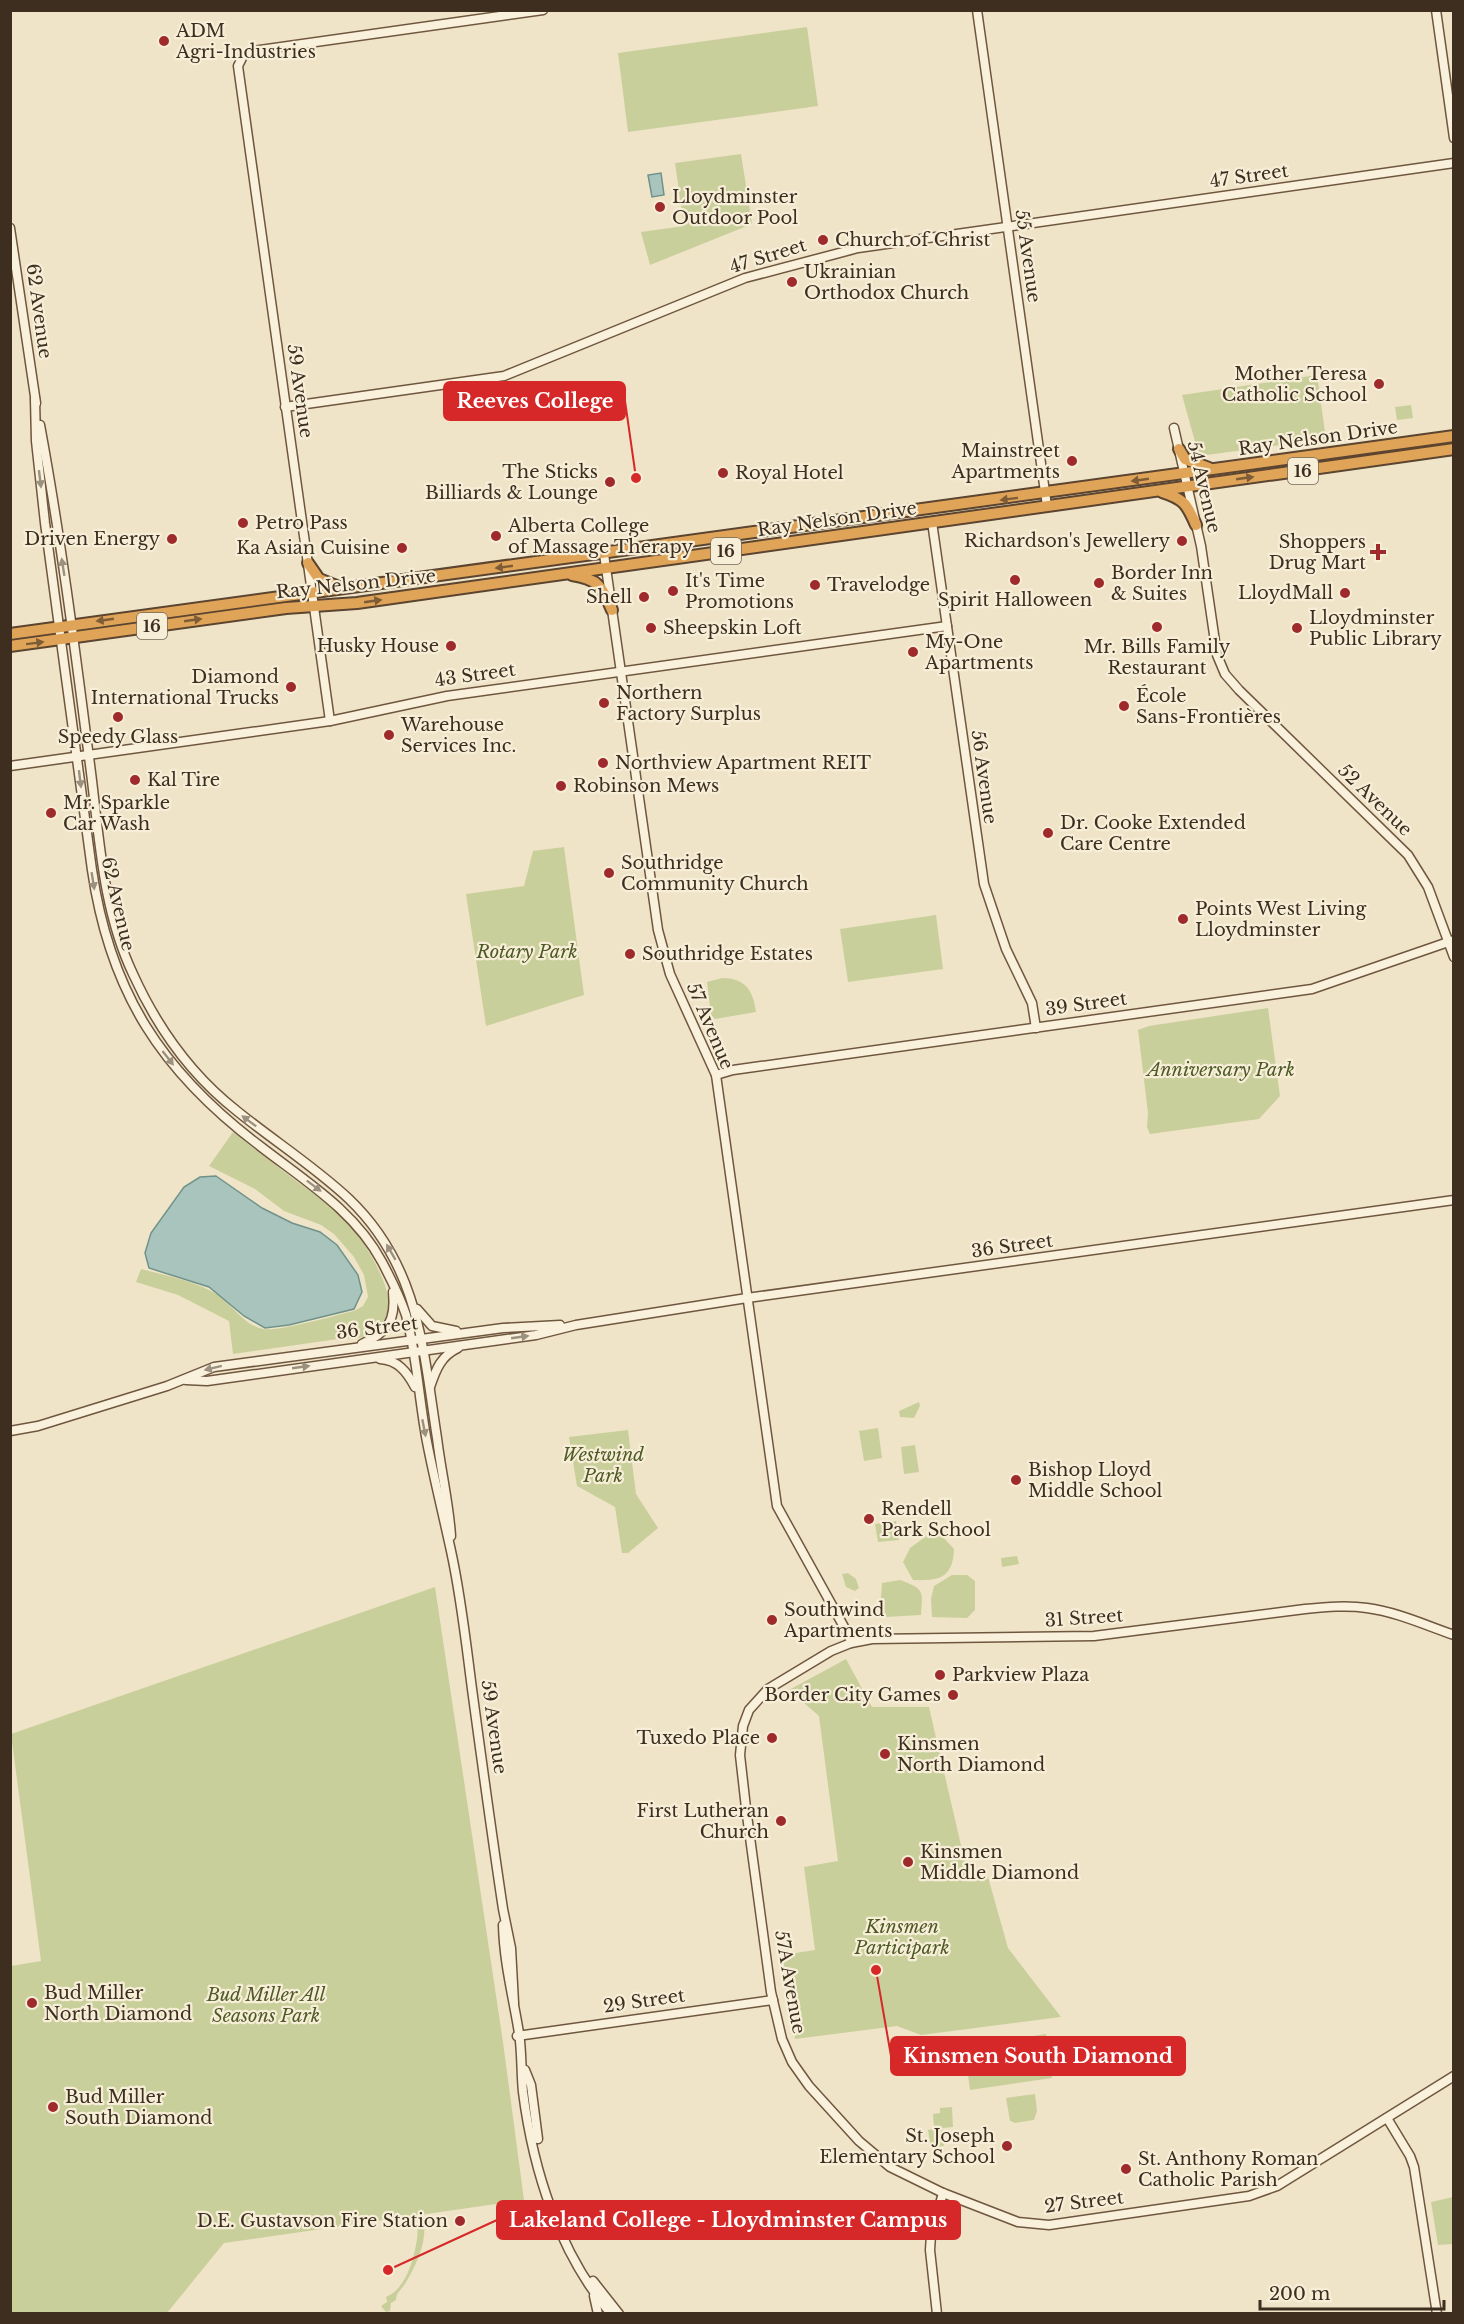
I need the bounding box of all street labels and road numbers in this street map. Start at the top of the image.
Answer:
street label: 47 Street [1208,160,1290,192]
street label: 55 Avenue [1011,208,1045,304]
street label: 47 Street [727,234,809,278]
street label: 62 Avenue [21,262,57,360]
street label: 59 Avenue [283,343,317,439]
street label: Ray Nelson Drive [1237,416,1399,460]
street label: 54 Avenue [1183,439,1225,535]
road number: 16 [1288,458,1318,484]
street label: Ray Nelson Drive [756,497,918,541]
road number: 16 [711,538,741,564]
street label: Ray Nelson Drive [275,565,437,603]
road number: 16 [137,613,167,639]
street label: 43 Street [433,658,517,692]
street label: 56 Avenue [967,729,1001,825]
street label: 52 Avenue [1333,759,1417,841]
street label: 62 Avenue [97,855,139,953]
street label: 57 Avenue [682,979,738,1073]
street label: 39 Street [1044,987,1128,1021]
street label: 36 Street [970,1229,1054,1263]
street label: 36 Street [335,1312,419,1344]
street label: 31 Street [1044,1604,1124,1632]
street label: 59 Avenue [477,1679,511,1775]
street label: 57A Avenue [770,1929,810,2035]
street label: 29 Street [602,1984,686,2018]
street label: 27 Street [1043,2186,1125,2218]

